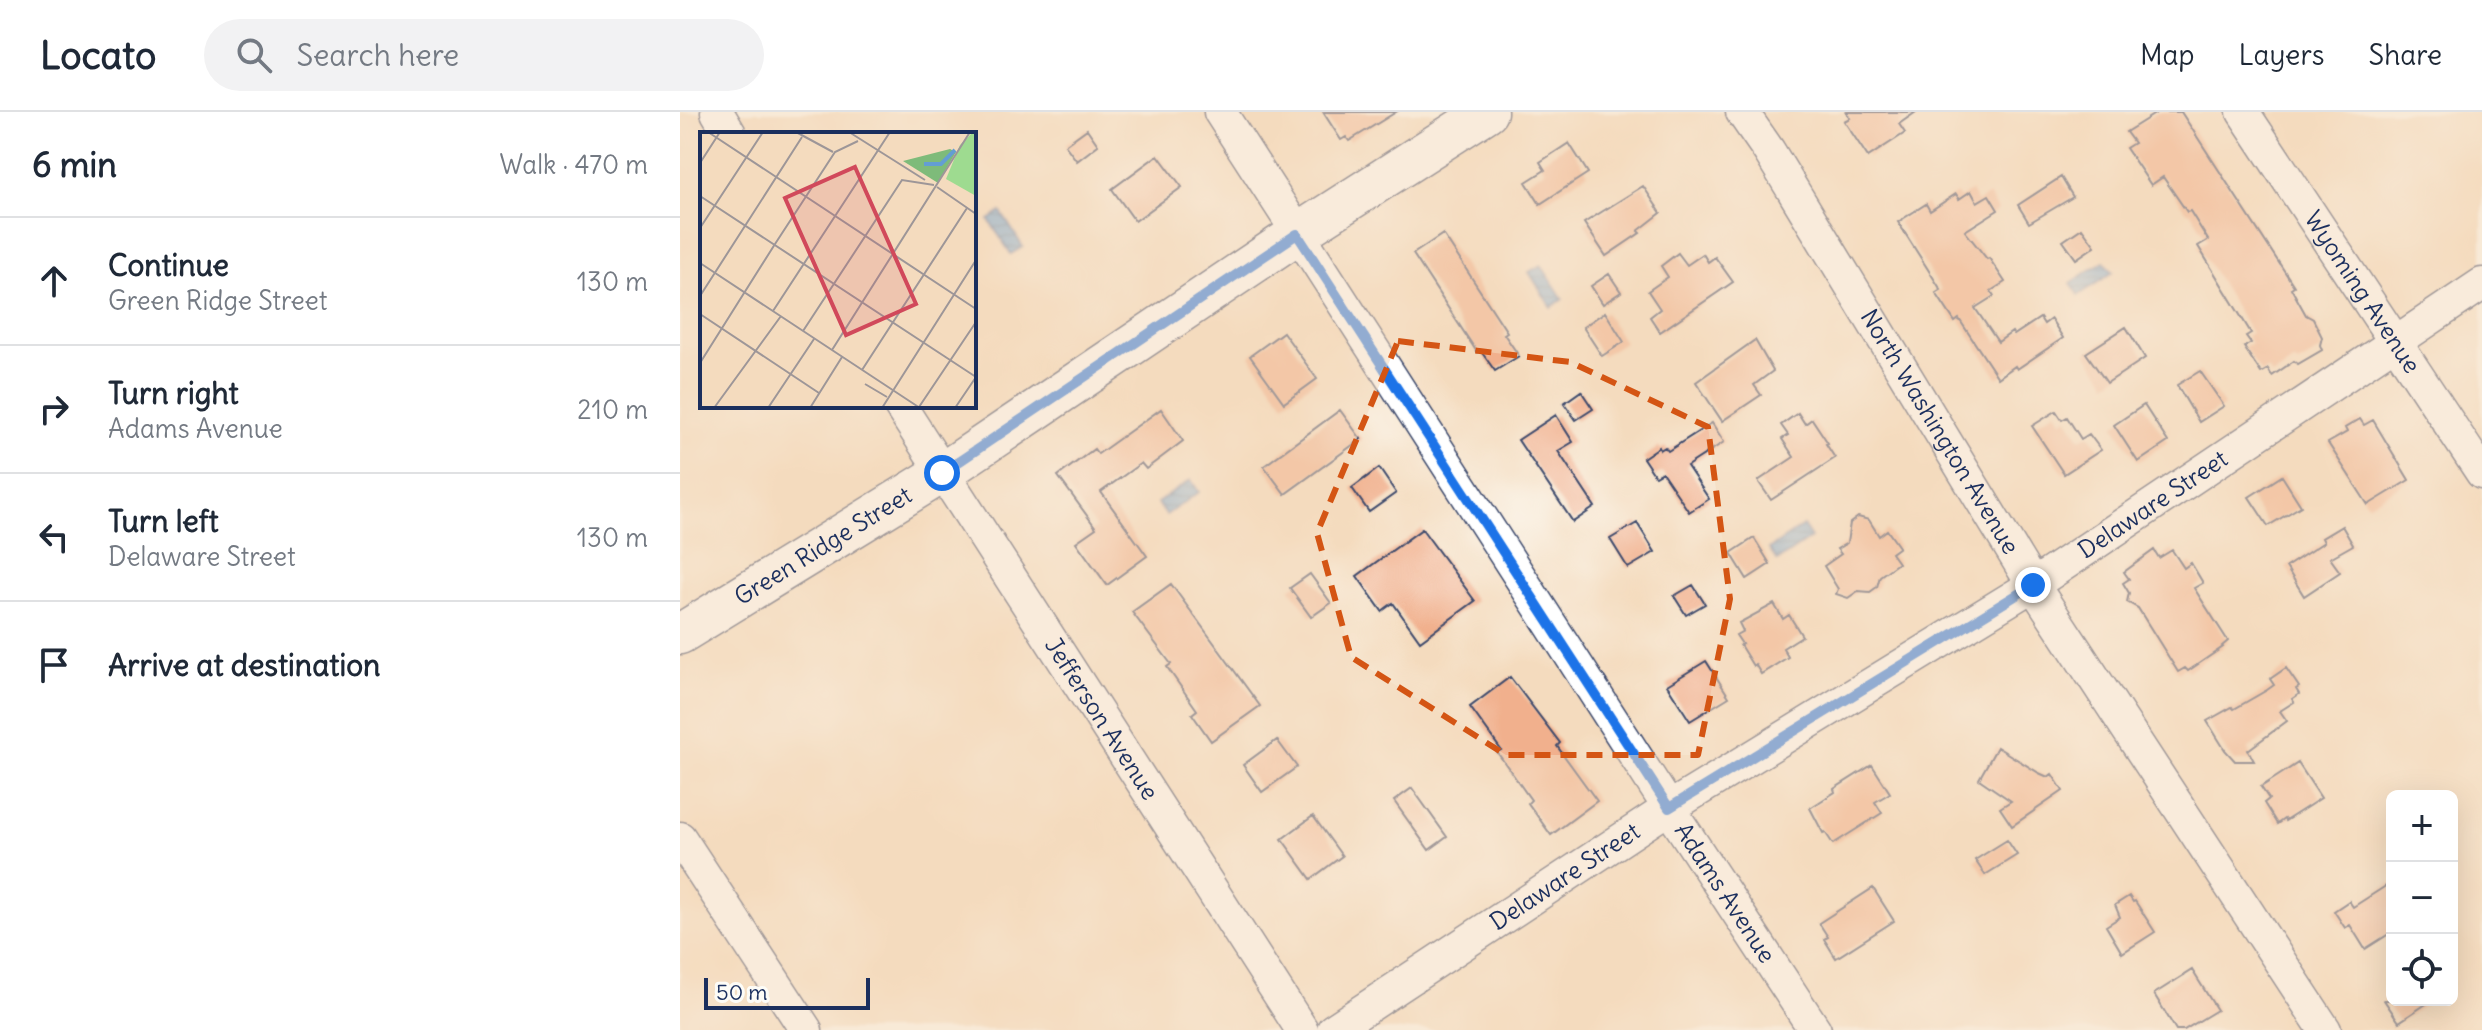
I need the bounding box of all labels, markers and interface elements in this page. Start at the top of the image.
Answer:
search box [204,19,764,91]
text: Locato [40,32,156,79]
icon: search [232,33,276,77]
text: Search here [296,36,459,74]
text: Map [2140,37,2195,73]
text: Layers [2239,37,2325,73]
text: Share [2369,37,2442,73]
inset map [700,132,976,408]
text: 6 min [32,143,117,186]
text: Walk · 470 m [500,148,648,181]
street label: Wyoming Avenue [2299,205,2428,378]
text: Continue [108,246,229,284]
icon: ahead [32,259,76,303]
text: 130 m [577,265,648,298]
text: Green Ridge Street [108,284,328,317]
street label: North Washington Avenue [1855,303,2027,559]
text: Turn right [108,374,239,412]
icon: right [32,387,76,431]
text: 210 m [577,393,648,426]
text: Adams Avenue [108,412,283,445]
street label: Delaware Street [2072,443,2233,565]
route start [924,455,960,491]
street label: Green Ridge Street [728,479,917,611]
text: Turn left [108,502,219,540]
icon: left [32,515,76,559]
text: 130 m [577,521,648,554]
text: Delaware Street [108,540,296,573]
route end [2015,567,2051,603]
street label: Jefferson Avenue [1039,631,1166,805]
icon: arrive [32,643,76,687]
text: Arrive at destination [108,646,380,684]
map controls [2386,790,2458,1006]
button: + [2386,790,2458,862]
street label: Delaware Street [1484,816,1645,936]
street label: Adams Avenue [1669,817,1783,968]
button: − [2386,862,2458,934]
button: locate [2386,934,2458,1006]
scale bar [704,974,870,1010]
text: 50 m [716,978,768,1006]

